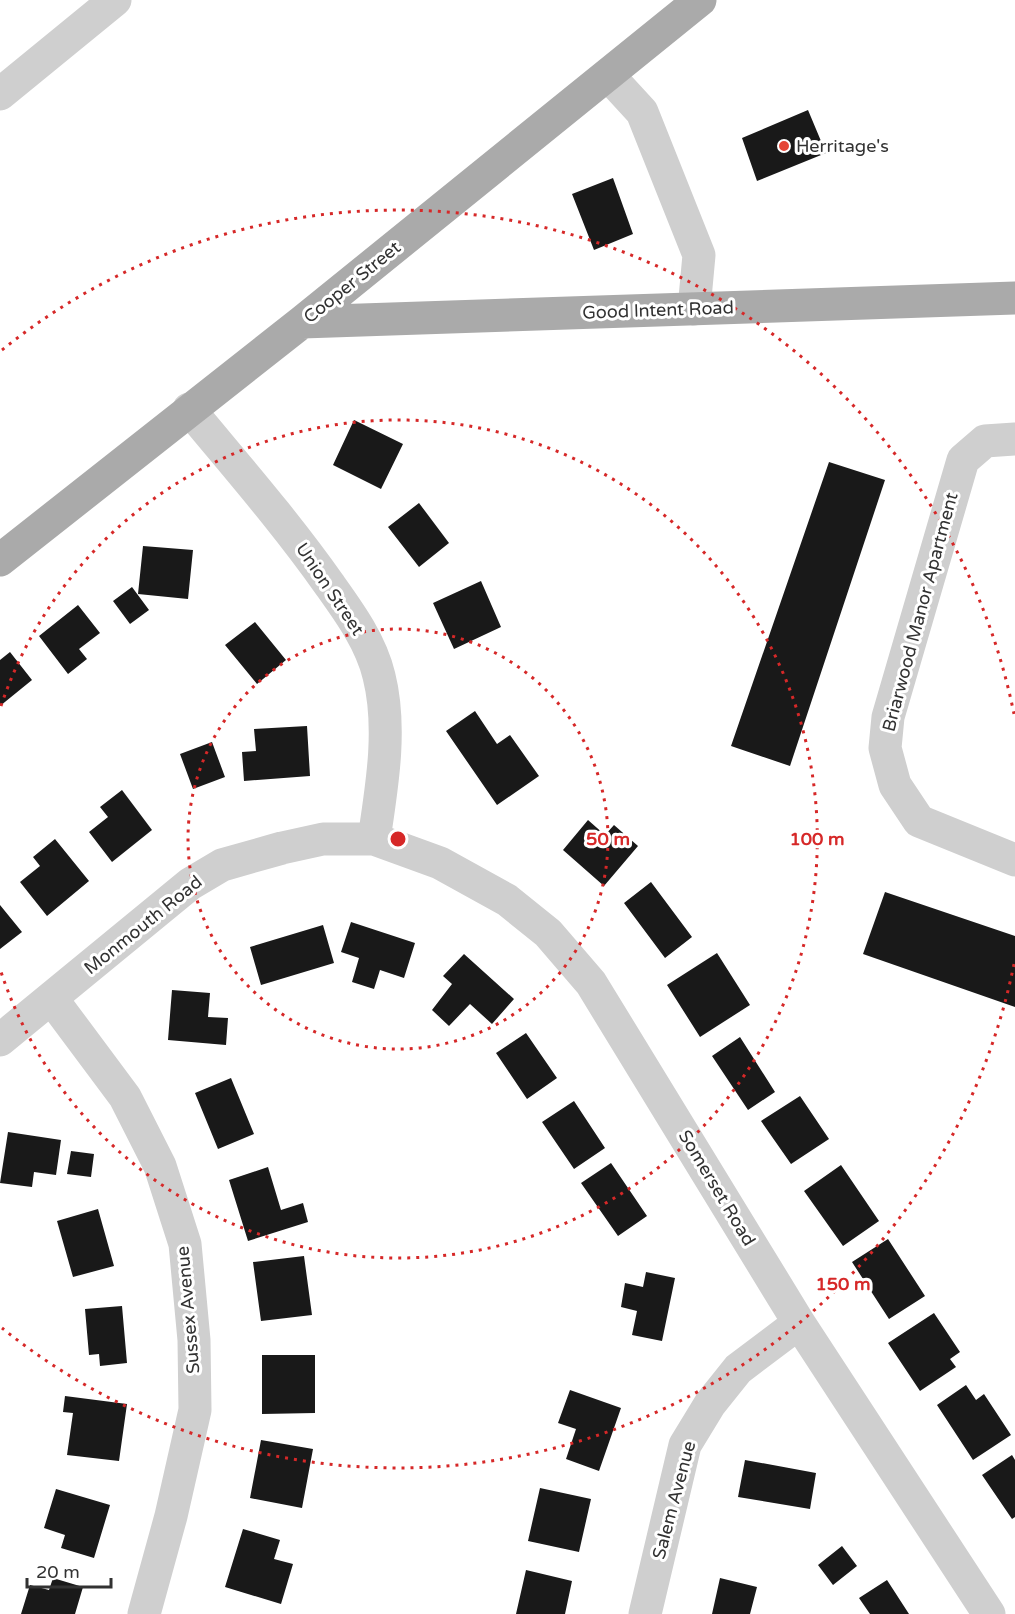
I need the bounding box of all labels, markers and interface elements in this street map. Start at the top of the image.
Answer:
place label: Herritage's [796,135,889,157]
marker: Herritage's [777,139,791,153]
street label: Cooper Street [299,236,405,328]
street label: Good Intent Road [582,296,734,324]
street label: Briarwood Manor Apartment [877,490,963,734]
street label: Union Street [291,539,369,640]
text: 50 m [586,828,630,850]
text: 100 m [789,828,845,850]
centre of rings [388,829,408,849]
street label: Monmouth Road [80,871,206,979]
street label: Somerset Road [674,1126,760,1250]
street label: Sussex Avenue [171,1245,205,1375]
text: 150 m [815,1273,871,1295]
street label: Salem Avenue [648,1438,700,1562]
scale bar [27,1551,111,1589]
text: 20 m [36,1561,80,1583]

